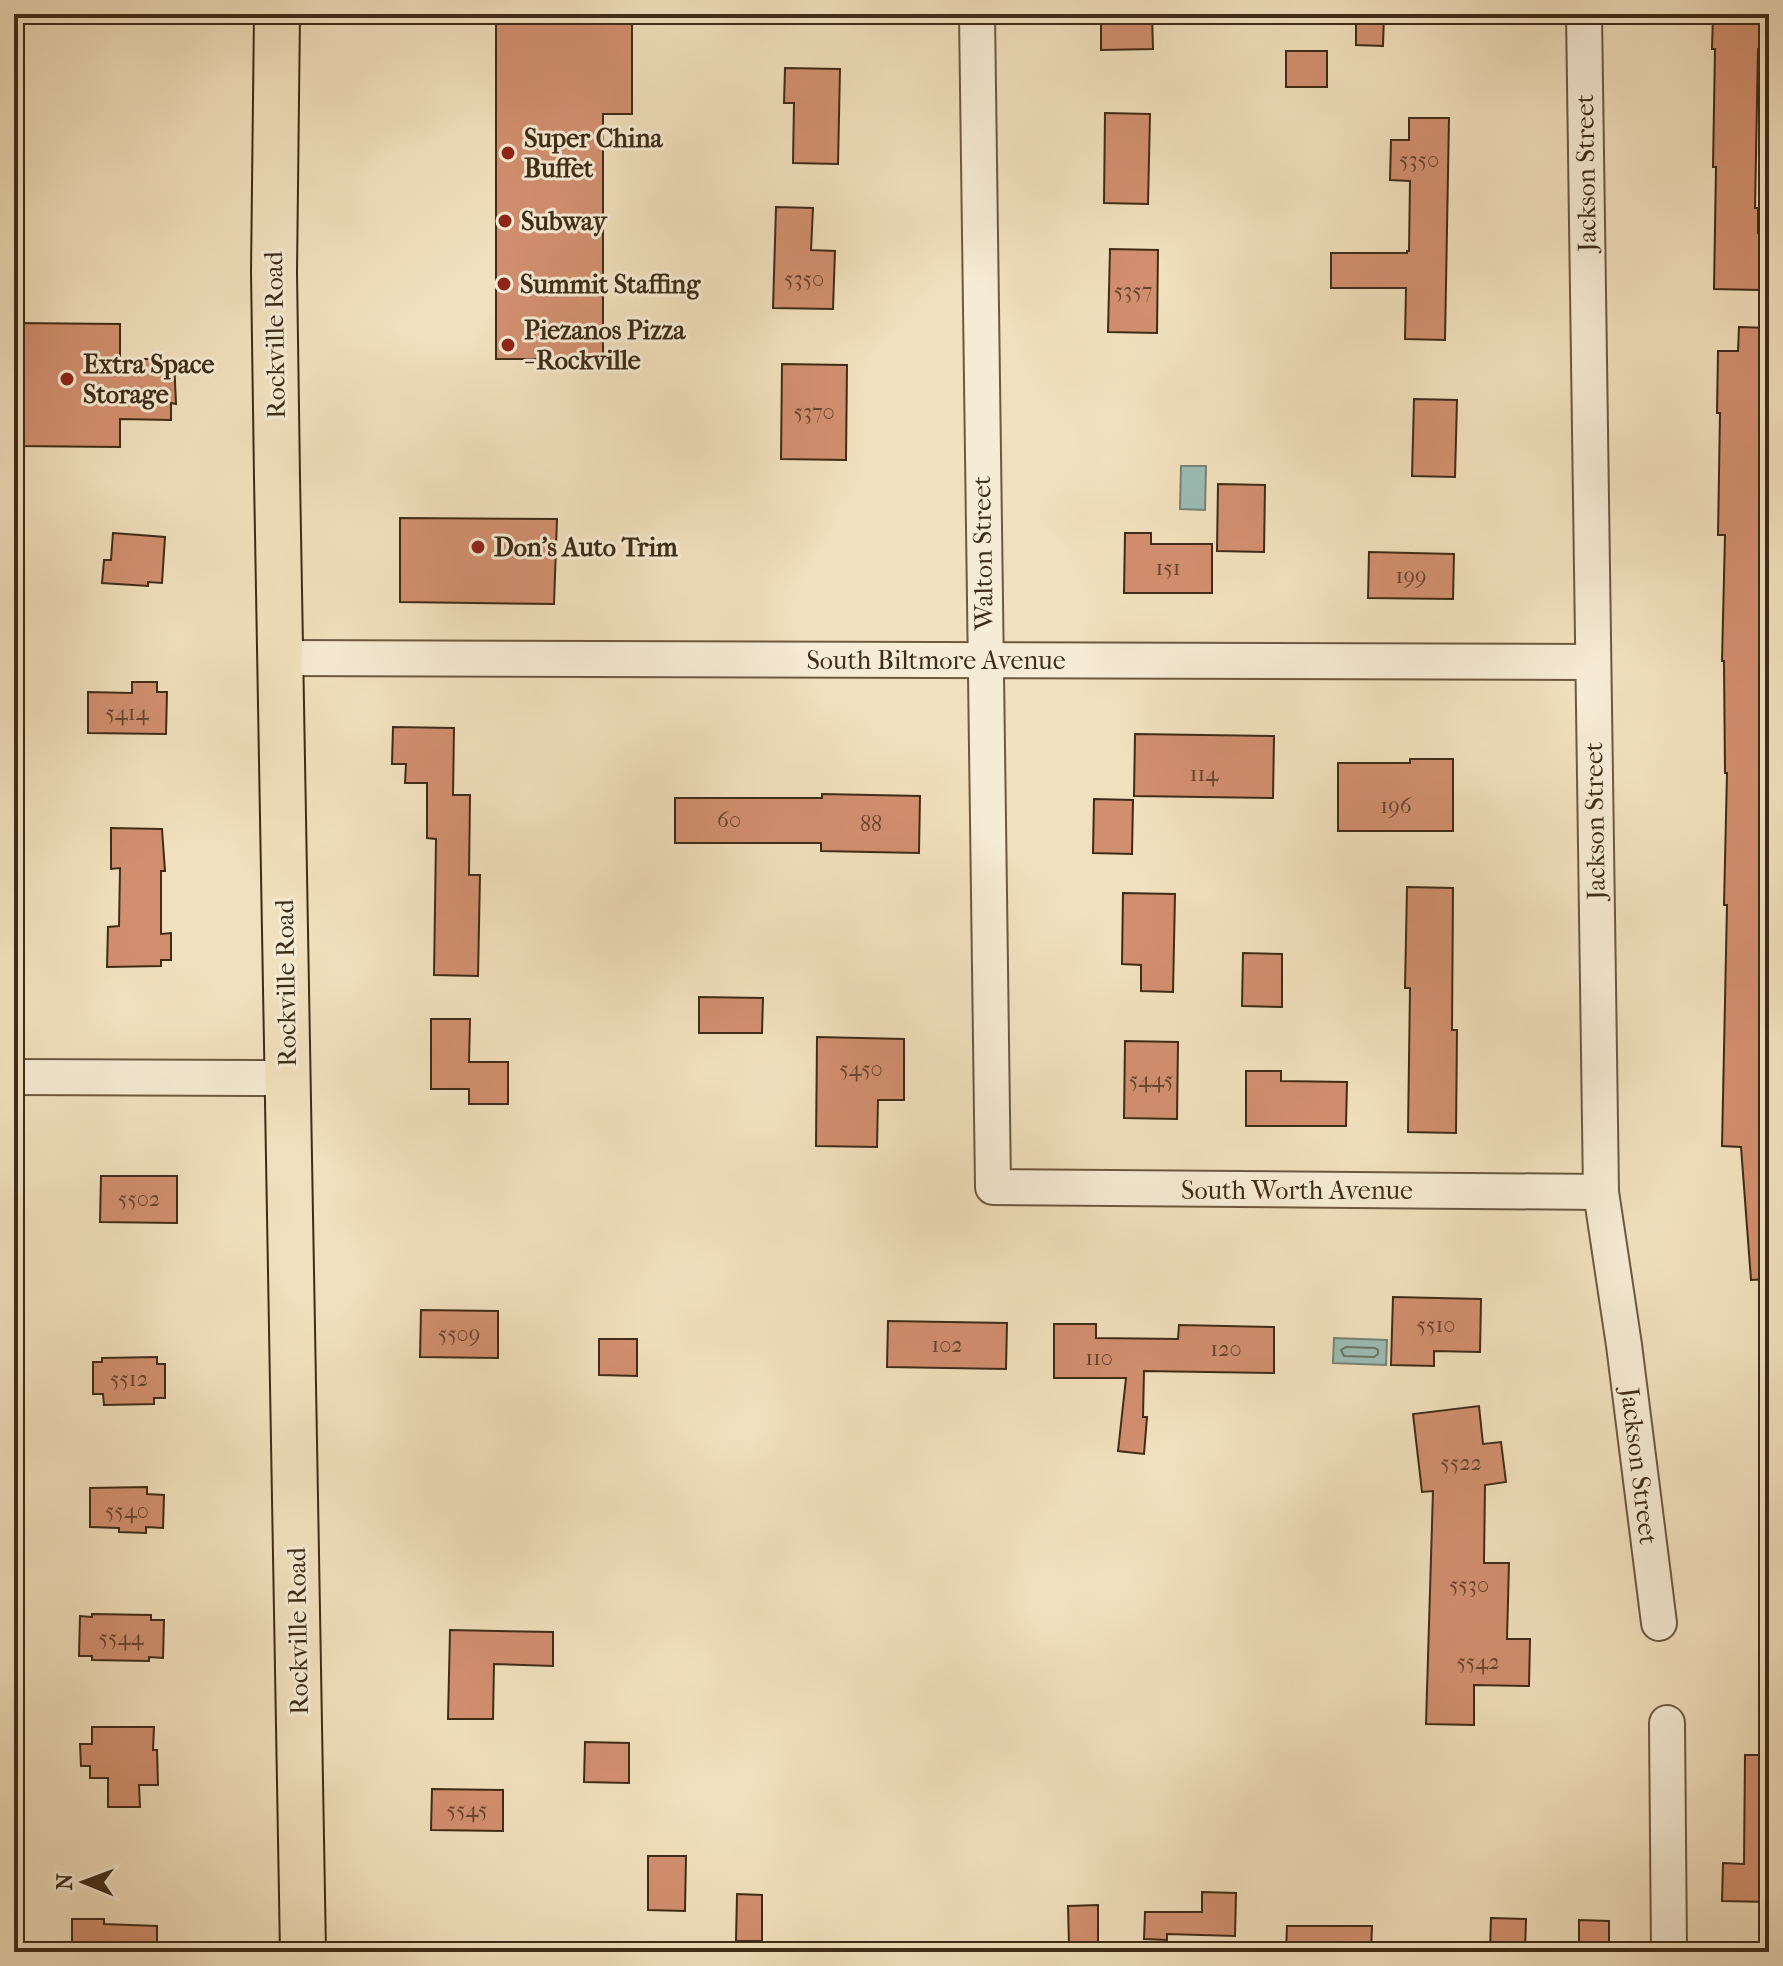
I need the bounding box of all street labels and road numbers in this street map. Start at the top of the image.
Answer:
street label: Jackson Street [1569,93,1603,254]
street label: Rockville Road [258,250,292,419]
street label: Walton Street [966,475,1000,631]
street label: South Biltmore Avenue [806,645,1066,676]
street label: Jackson Street [1578,741,1612,902]
street label: Rockville Road [269,898,303,1067]
street label: South Worth Avenue [1181,1175,1413,1206]
street label: Jackson Street [1614,1384,1664,1547]
street label: Rockville Road [281,1546,315,1715]

